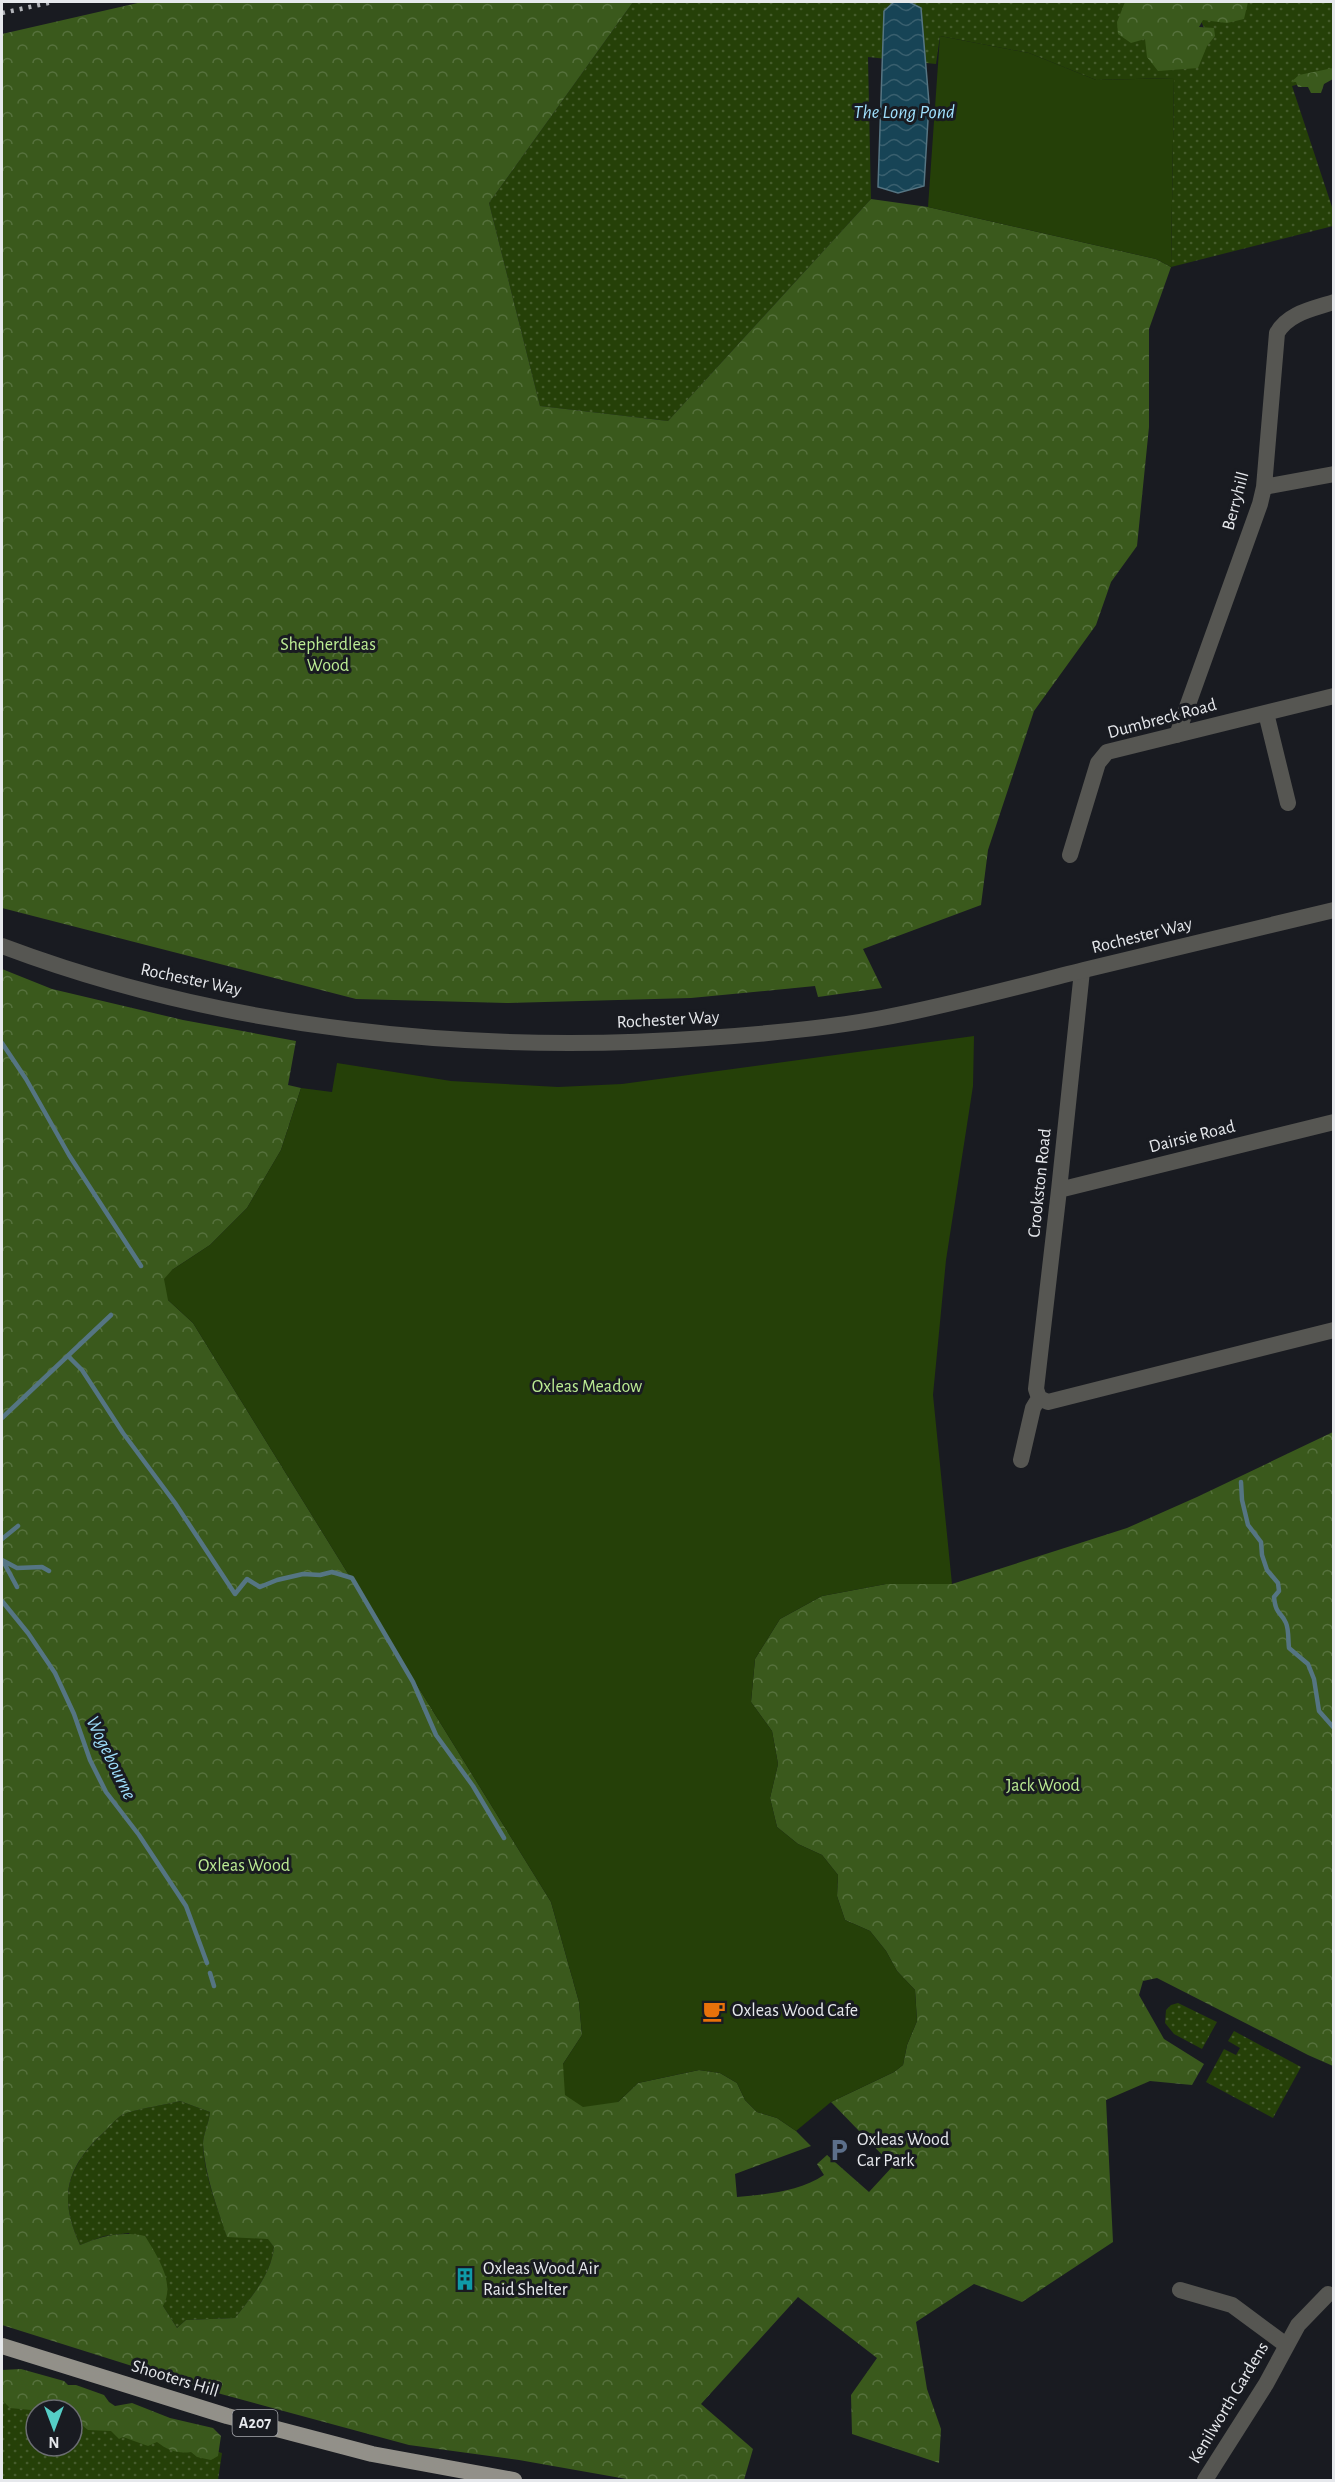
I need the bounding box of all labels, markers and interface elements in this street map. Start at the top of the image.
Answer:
water label: The Long Pond [853,102,955,122]
street label: Berryhill [1220,470,1252,532]
park label: Shepherdleas Wood [280,636,376,675]
street label: Dumbreck Road [1106,696,1218,742]
street label: Rochester Way [1090,915,1194,957]
street label: Rochester Way [139,961,243,1000]
street label: Rochester Way [616,1008,720,1032]
street label: Dairsie Road [1147,1118,1237,1156]
street label: Crookston Road [1025,1128,1055,1238]
park label: Oxleas Meadow [532,1378,642,1396]
water label: Wogebourne [82,1713,140,1803]
park label: Jack Wood [1006,1777,1080,1795]
park label: Oxleas Wood [198,1857,290,1875]
cafe icon: Oxleas Wood Cafe [701,1998,727,2024]
place label: Oxleas Wood Cafe [732,2002,858,2020]
place label: Oxleas Wood Car Park [857,2131,949,2170]
parking icon: Oxleas Wood Car Park [826,2137,852,2163]
place label: Oxleas Wood Air Raid Shelter [483,2260,599,2299]
building icon: Oxleas Wood Air Raid Shelter [452,2266,478,2292]
street label: Kenilworth Gardens [1186,2339,1272,2467]
street label: Shooters Hill [129,2357,221,2401]
north arrow [24,2398,84,2458]
road number: A207 [232,2410,278,2436]
text: N [48,2434,60,2450]

